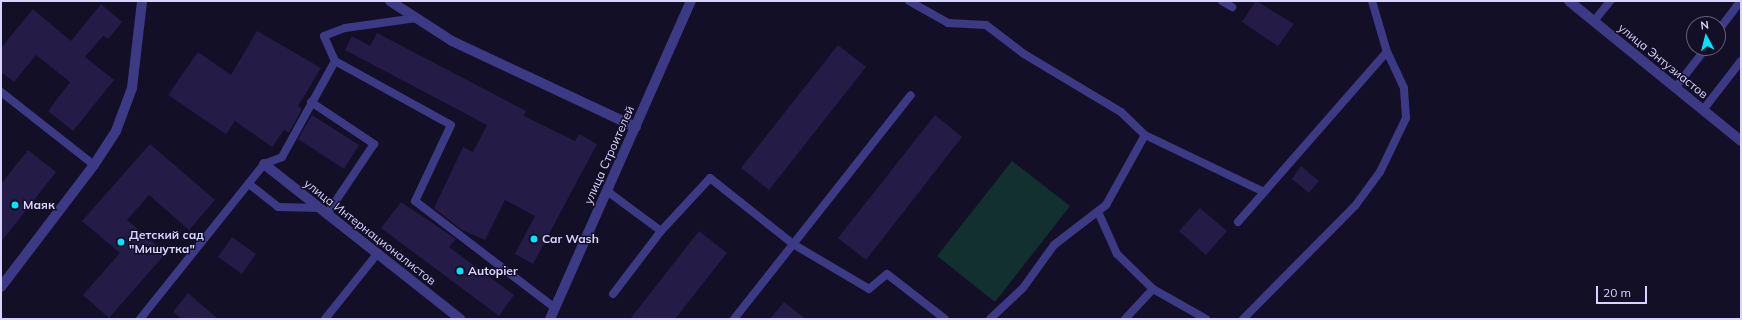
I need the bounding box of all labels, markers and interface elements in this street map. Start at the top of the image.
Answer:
north arrow [1686,16,1726,56]
text: N [1700,18,1710,33]
street label: улица Энтузиастов [1615,20,1711,102]
street label: улица Строителей [581,104,637,206]
street label: улица Интернационалистов [301,176,439,288]
place label: Маяк [23,198,55,212]
marker: Маяк [10,200,20,210]
place label: Детский сад "Мишутка" [129,228,204,256]
place label: Car Wash [542,232,599,246]
marker: Car Wash [529,234,539,244]
marker: Детский сад "Мишутка" [116,237,126,247]
place label: Autopier [468,264,518,278]
marker: Autopier [455,266,465,276]
scale bar [1598,278,1649,304]
text: 20 m [1603,285,1631,300]

